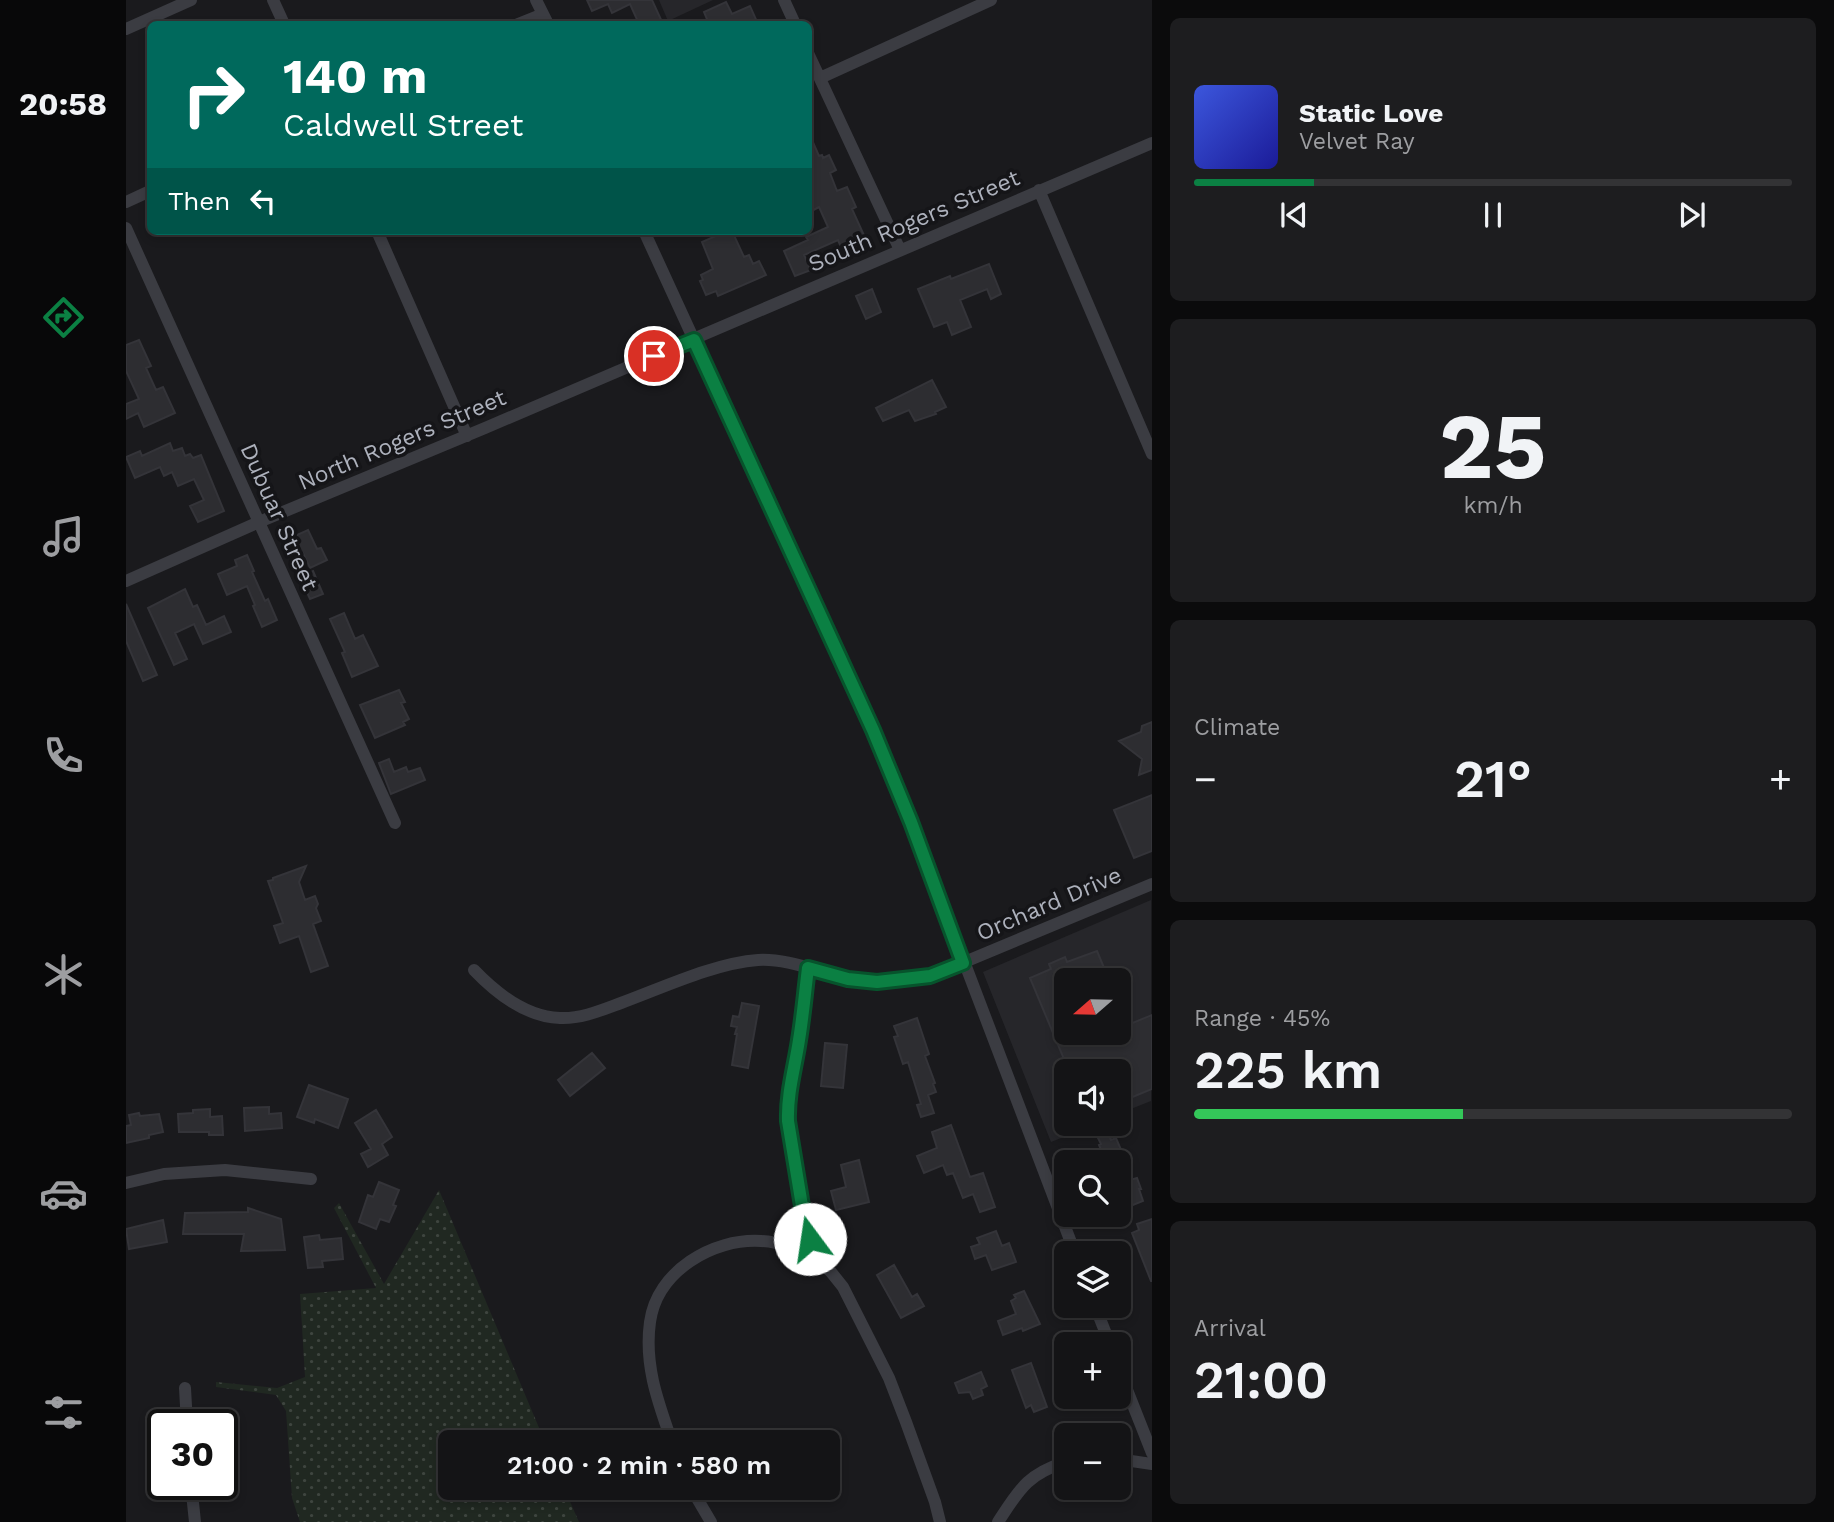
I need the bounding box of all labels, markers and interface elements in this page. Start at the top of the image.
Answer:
text: 140 m [283,47,427,105]
icon: right [168,49,259,140]
text: 20:58 [19,85,107,123]
text: Static Love [1299,98,1443,128]
text: Caldwell Street [283,106,523,144]
text: Velvet Ray [1299,128,1415,155]
street label: South Rogers Street [804,164,1024,278]
icon: left [244,182,282,220]
text: Then [168,186,230,216]
icon: previous [1275,196,1313,234]
icon: pause [1474,196,1512,234]
icon: next [1673,196,1711,234]
icon: directions [39,293,88,342]
pin [624,326,684,386]
icon: arrive [635,337,673,375]
street label: North Rogers Street [294,384,510,496]
text: 25 [1439,393,1547,500]
street label: Dubuar Street [234,439,324,595]
text: km/h [1463,492,1523,519]
icon: music [39,512,88,561]
text: Climate [1194,714,1280,741]
icon: phone [39,731,88,780]
text: 21° [1454,749,1532,810]
text: − [1194,757,1217,801]
text: + [1769,757,1792,801]
street label: Orchard Drive [973,861,1125,947]
icon: climate [39,950,88,999]
north arrow [1054,968,1130,1045]
map controls [1054,968,1131,1500]
text: Range · 45% [1194,1005,1330,1032]
text: 225 km [1194,1040,1382,1101]
button: sound [1054,1059,1131,1136]
button: search [1054,1150,1131,1227]
icon: car [39,1169,88,1218]
position arrow [773,1202,847,1276]
button: layers [1054,1241,1131,1318]
text: Arrival [1194,1315,1266,1342]
button: + [1054,1332,1131,1409]
text: 21:00 [1194,1350,1328,1411]
icon: filters [39,1388,88,1437]
speed limit sign: 30 [147,1409,238,1500]
button: − [1054,1423,1131,1500]
text: 21:00 · 2 min · 580 m [507,1450,771,1480]

